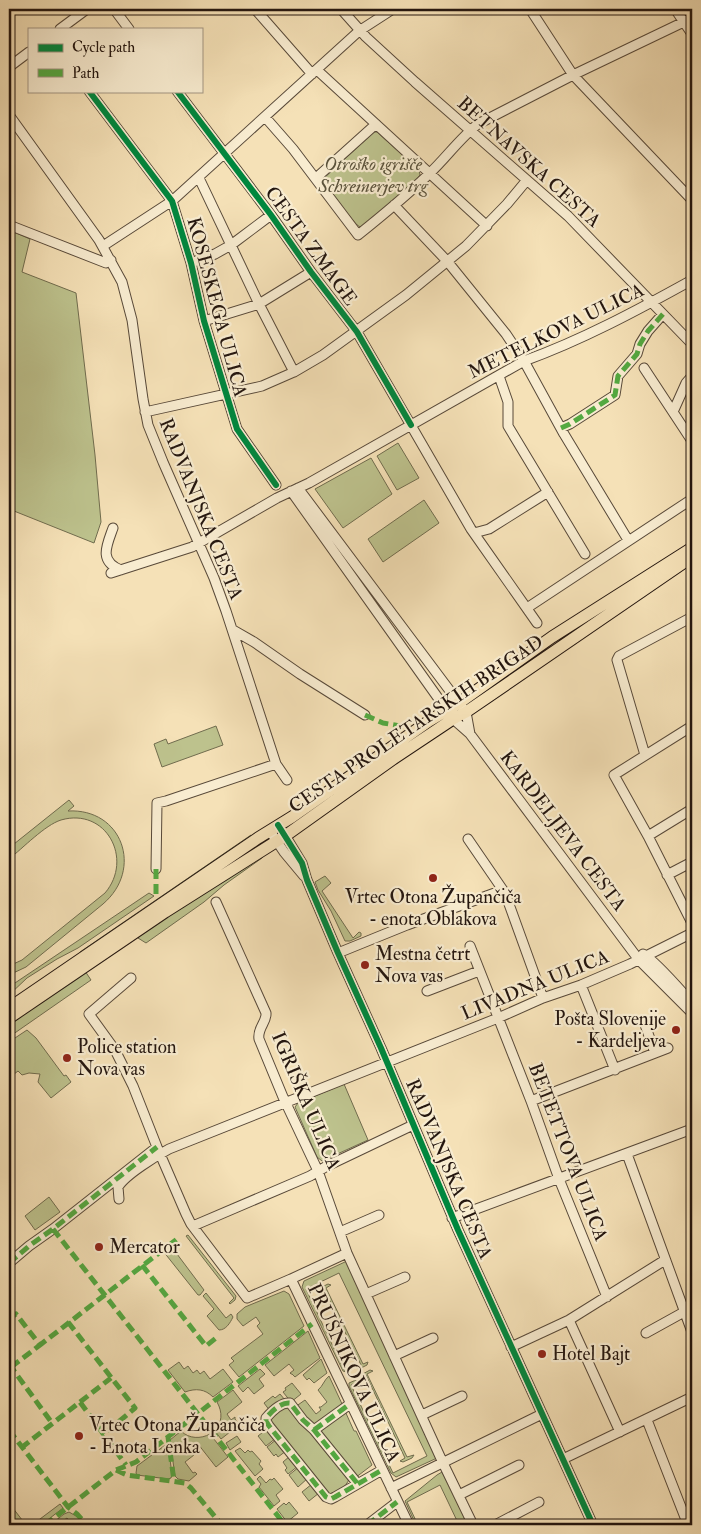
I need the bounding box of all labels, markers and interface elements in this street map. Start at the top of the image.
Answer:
legend [28,28,202,92]
text: Cycle path [72,38,135,58]
text: Path [72,64,99,83]
street label: BETNAVSKA CESTA [452,91,606,233]
park label: Otroško igrišče Schreinerjev trg [317,152,429,198]
street label: CESTA ZMAGE [260,182,363,311]
street label: KOSESKEGA ULICA [181,214,253,400]
street label: METELKOVA ULICA [464,278,648,384]
street label: RADVANJSKA CESTA [154,415,248,603]
street label: CESTA PROLETARSKIH BRIGAD [284,630,548,818]
street label: KARDELJEVA CESTA [495,746,631,916]
marker: Vrtec Otona Župančiča - enota Oblakova [427,872,439,884]
place label: Vrtec Otona Župančiča - enota Oblakova [345,883,521,931]
place label: Mestna četrt Nova vas [375,942,470,988]
street label: LIVADNA ULICA [458,944,612,1026]
marker: Mestna četrt Nova vas [359,959,371,971]
place label: Pošta Slovenije - Kardeljeva [554,1007,666,1053]
marker: Pošta Slovenije - Kardeljeva [670,1024,682,1036]
street label: IGRIŠKA ULICA [266,1027,348,1174]
place label: Police station Nova vas [77,1035,177,1081]
marker: Police station Nova vas [61,1052,73,1064]
street label: BETETTOVA ULICA [523,1059,613,1245]
street label: RADVANJSKA CESTA [400,1075,498,1263]
place label: Mercator [109,1235,180,1259]
marker: Mercator [93,1241,105,1253]
street label: PRUŠNIKOVA ULICA [302,1279,408,1466]
place label: Hotel Bajt [552,1342,630,1366]
marker: Hotel Bajt [536,1348,548,1360]
place label: Vrtec Otona Župančiča - Enota Lenka [89,1411,266,1459]
marker: Vrtec Otona Župančiča - Enota Lenka [73,1430,85,1442]

